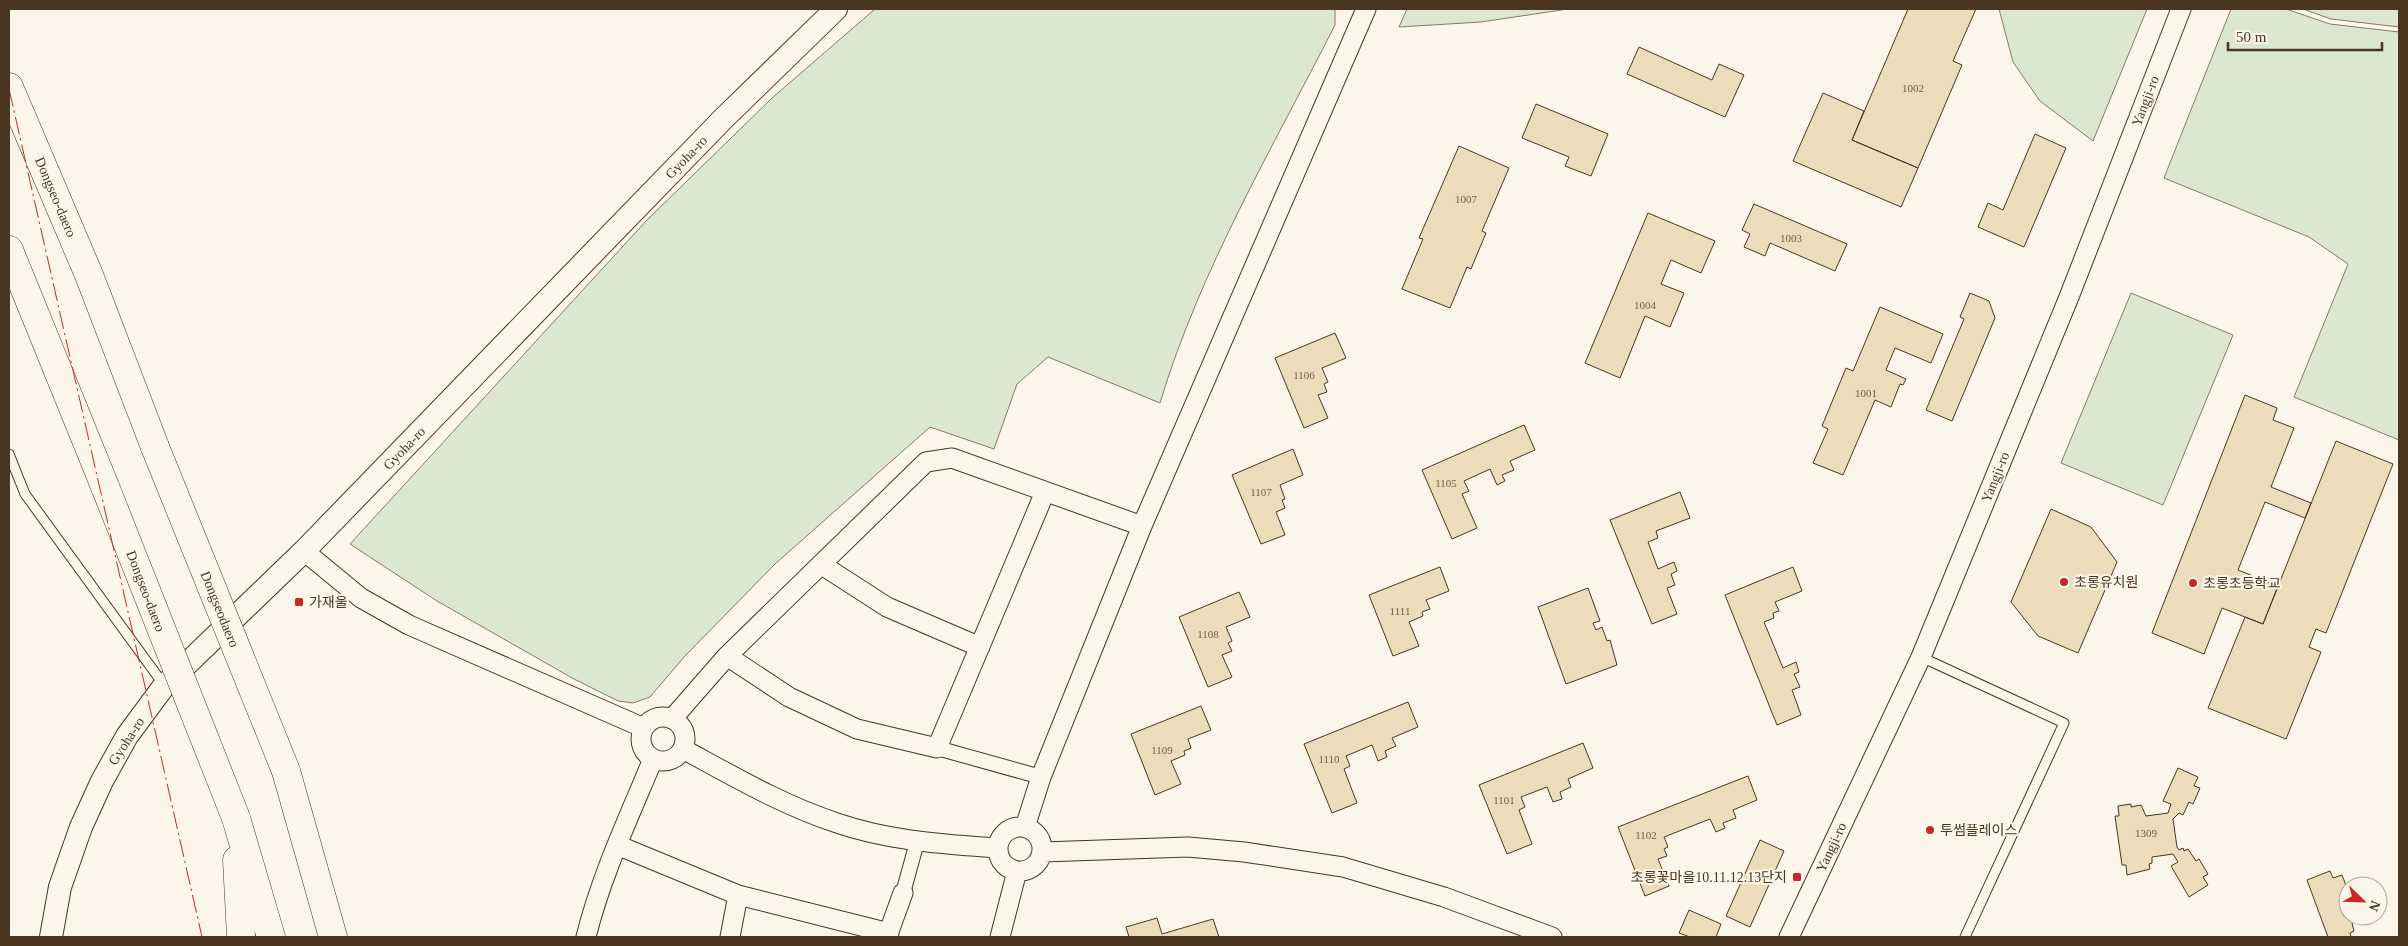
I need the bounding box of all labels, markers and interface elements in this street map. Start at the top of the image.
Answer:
scale bar [2228,20,2382,52]
text: 50 m [2236,29,2267,45]
street label: Yangji-ro [2129,74,2162,129]
house number: 1002 [1902,82,1924,94]
street label: Gyoha-ro [662,133,710,182]
street label: Dongseo-daero [32,155,79,239]
house number: 1007 [1455,193,1478,205]
house number: 1003 [1780,232,1803,244]
house number: 1004 [1634,299,1657,311]
house number: 1106 [1293,369,1315,381]
house number: 1001 [1855,387,1877,399]
street label: Gyoha-ro [380,424,428,473]
street label: Yangji-ro [1979,450,2012,505]
house number: 1105 [1435,477,1457,489]
house number: 1107 [1250,486,1272,498]
street label: Dongseo-daero [123,549,168,634]
street label: Dongseodaero [197,569,242,649]
place label: 초롱유치원 [2074,575,2138,590]
place label: 초롱초등학교 [2203,575,2280,591]
marker: 초롱유치원 [2058,576,2070,588]
marker: 초롱초등학교 [2187,577,2199,589]
place label: 가재울 [309,595,348,610]
marker: 가재울 [293,596,305,608]
house number: 1111 [1390,605,1410,617]
house number: 1108 [1197,628,1219,640]
street label: Gyoha-ro [106,715,147,768]
house number: 1109 [1151,744,1173,756]
house number: 1110 [1318,753,1340,765]
house number: 1101 [1493,794,1515,806]
street label: Yangji-ro [1813,820,1849,874]
place label: 투썸플레이스 [1940,823,2017,838]
marker: 투썸플레이스 [1924,824,1936,836]
house number: 1309 [2135,827,2158,839]
house number: 1102 [1635,829,1657,841]
place label: 초롱꽃마을10.11.12.13단지 [1631,870,1787,885]
marker: 초롱꽃마을10.11.12.13단지 [1791,871,1803,883]
north arrow [2338,876,2388,926]
text: N [2366,898,2383,913]

